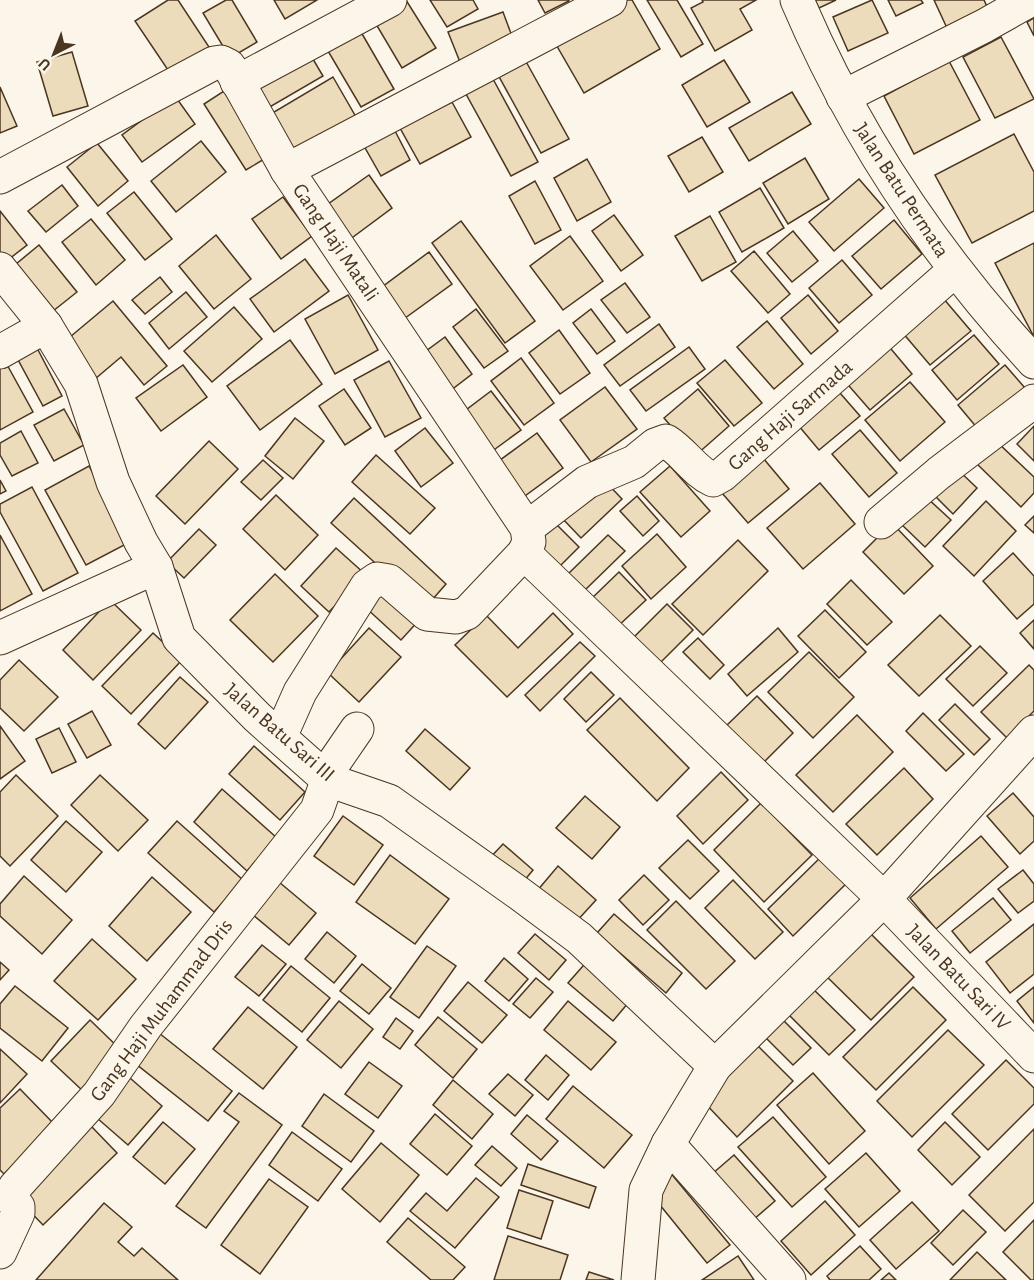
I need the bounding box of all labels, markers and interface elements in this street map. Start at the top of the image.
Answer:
north arrow [24,24,84,84]
text: U [35,55,54,74]
street label: Jalan Batu Permata [850,119,953,262]
street label: Gang Haji Matali [289,180,383,305]
street label: Gang Haji Sarmada [724,356,857,475]
street label: Jalan Batu Sari III [221,679,339,786]
street label: Gang Haji Muhammad Dris [86,915,237,1105]
street label: Jalan Batu Sari IV [903,920,1014,1034]

